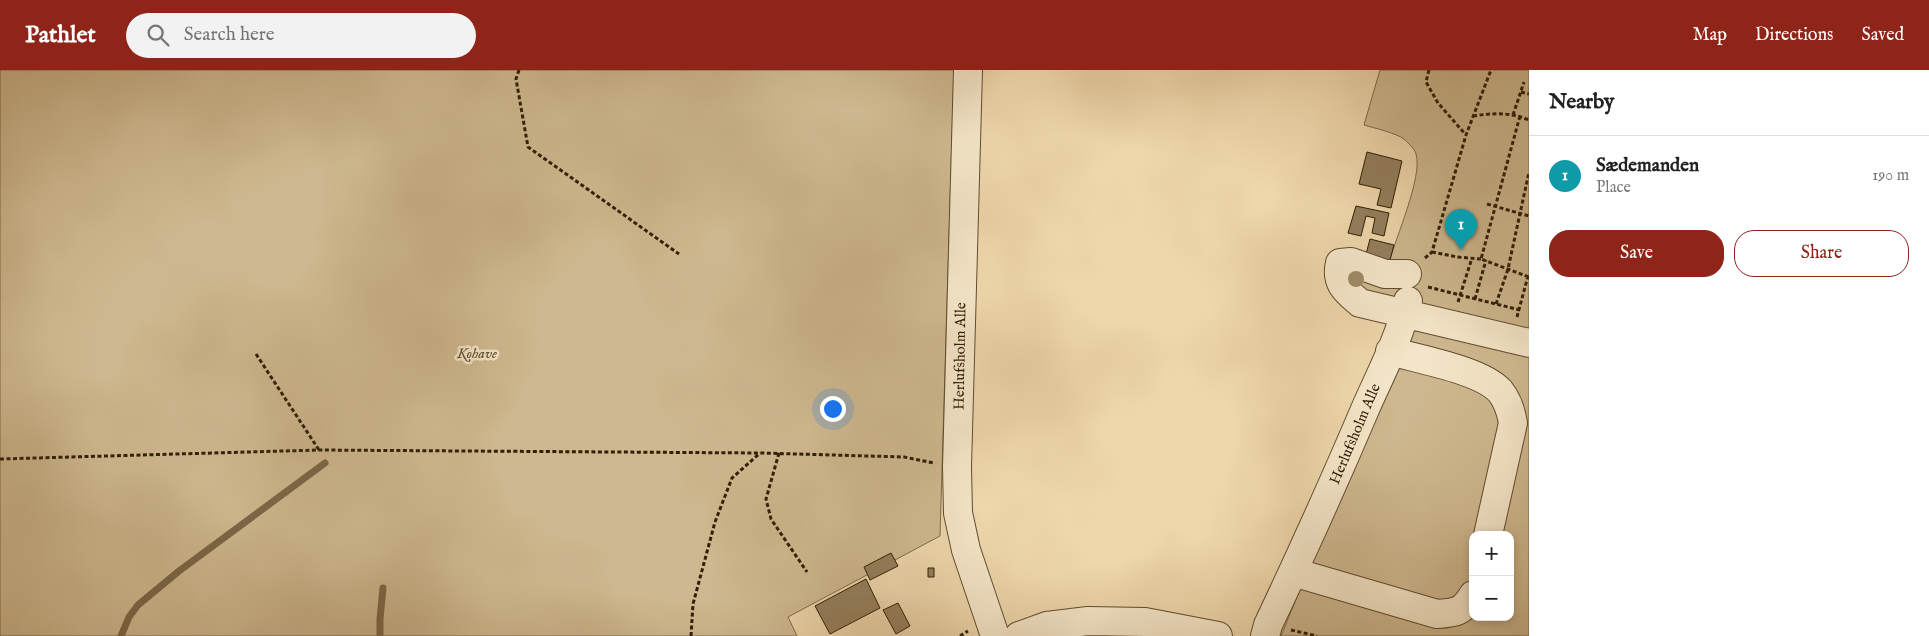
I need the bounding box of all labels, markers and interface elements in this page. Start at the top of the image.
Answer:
search box [126,13,476,58]
text: Pathlet [25,20,96,51]
icon: search [144,21,172,49]
text: Search here [184,23,274,47]
text: Map [1693,24,1727,47]
text: Directions [1755,24,1833,47]
text: Saved [1861,24,1904,47]
text: Nearby [1549,89,1614,116]
text: Sædemanden [1596,154,1699,178]
text: 1 [1562,166,1568,186]
text: 190 m [1872,166,1909,186]
text: Place [1596,178,1631,198]
pin: 1 [1445,209,1477,250]
button: Save [1549,230,1724,277]
button: Share [1734,230,1909,277]
street label: Herlufsholm Alle [950,302,970,410]
park label: Kohave [456,344,497,363]
street label: Herlufsholm Alle [1325,381,1385,487]
your location [820,396,846,422]
map controls [1469,531,1514,621]
button: + [1469,531,1514,576]
button: − [1469,576,1514,621]

